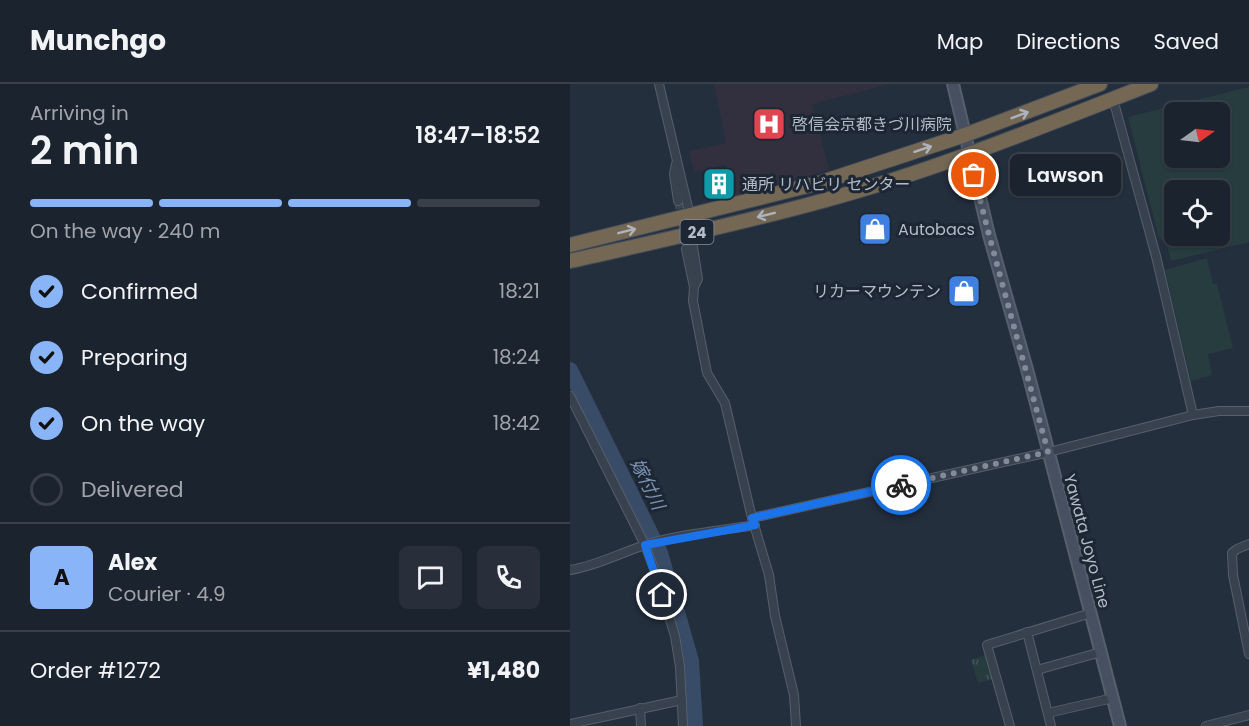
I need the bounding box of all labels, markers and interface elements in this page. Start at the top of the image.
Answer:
text: Munchgo [30,21,166,60]
text: Map [937,27,983,56]
text: Directions [1016,27,1120,56]
text: Saved [1153,27,1219,56]
text: Arriving in [30,99,129,127]
north arrow [1164,102,1230,168]
map controls [1164,102,1230,246]
hospital icon: 啓信会京都きづ川病院 [751,106,787,142]
one-way arrow [1010,108,1028,119]
place label: 啓信会京都きづ川病院 [792,113,952,136]
text: 18:47–18:52 [415,120,540,151]
text: 2 min [30,123,139,178]
one-way arrow [913,143,932,154]
pin [948,149,999,200]
callout: Lawson [1010,154,1121,196]
icon: bag [957,158,990,191]
text: Lawson [1027,161,1104,189]
building icon: 通所 リハビリ センター [701,166,737,202]
place label: 通所 リハビリ センター [742,173,911,196]
button: locate [1164,180,1230,246]
one-way arrow [757,210,776,221]
shop icon: Autobacs [857,211,893,247]
text: On the way · 240 m [30,217,220,245]
place label: Autobacs [898,218,975,241]
road number: 24 [680,220,714,244]
one-way arrow [617,225,636,237]
shop icon: リカーマウンテン [946,273,982,309]
icon: check [30,275,63,308]
text: Confirmed [81,276,198,307]
text: 18:21 [499,277,540,305]
place label: リカーマウンテン [813,280,941,303]
icon: check [30,341,63,374]
text: Preparing [81,342,188,373]
text: 18:24 [493,343,540,371]
icon: check [30,407,63,440]
text: On the way [81,408,205,439]
text: 18:42 [493,409,540,437]
water label: 嫁付川 [625,454,672,516]
courier [871,455,931,515]
icon: bike [885,469,918,502]
street label: Yawata Joyo Line [1058,471,1116,611]
text: Delivered [81,474,184,505]
button: chat [399,546,462,609]
button: phone [477,546,540,609]
text: Alex [108,547,157,578]
text: A [53,562,70,593]
pin [636,569,687,620]
icon: home [645,578,678,611]
text: Courier · 4.9 [108,580,226,608]
text: Order #1272 [30,655,161,686]
text: ¥1,480 [467,655,540,686]

